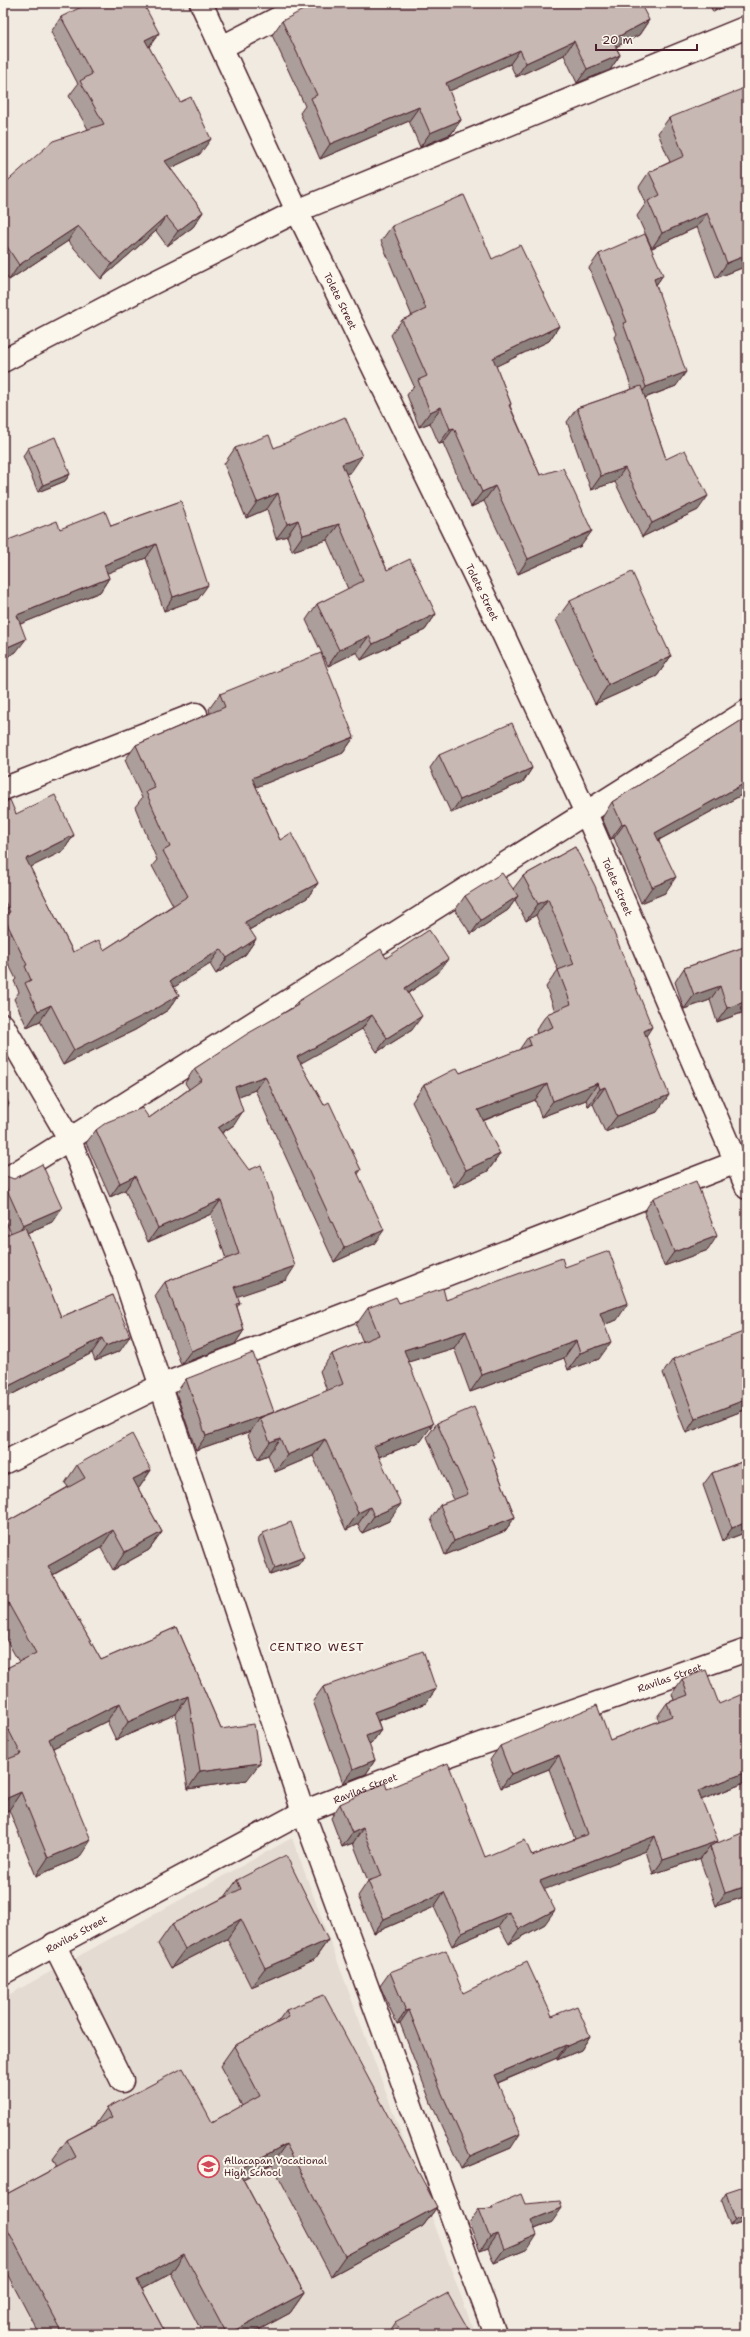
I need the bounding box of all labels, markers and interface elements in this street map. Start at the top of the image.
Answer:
scale bar [596,26,697,52]
text: 20 m [602,32,633,48]
street label: Tolete Street [321,270,360,332]
street label: Tolete Street [463,562,502,623]
street label: Tolete Street [599,856,635,918]
district label: CENTRO WEST [269,1639,365,1655]
street label: Ravilas Street [636,1660,704,1695]
street label: Ravilas Street [331,1770,399,1807]
street label: Ravilas Street [43,1912,109,1956]
school or university icon: Allacapan Vocational High School [195,2153,221,2179]
place label: Allacapan Vocational High School [224,2154,327,2179]

